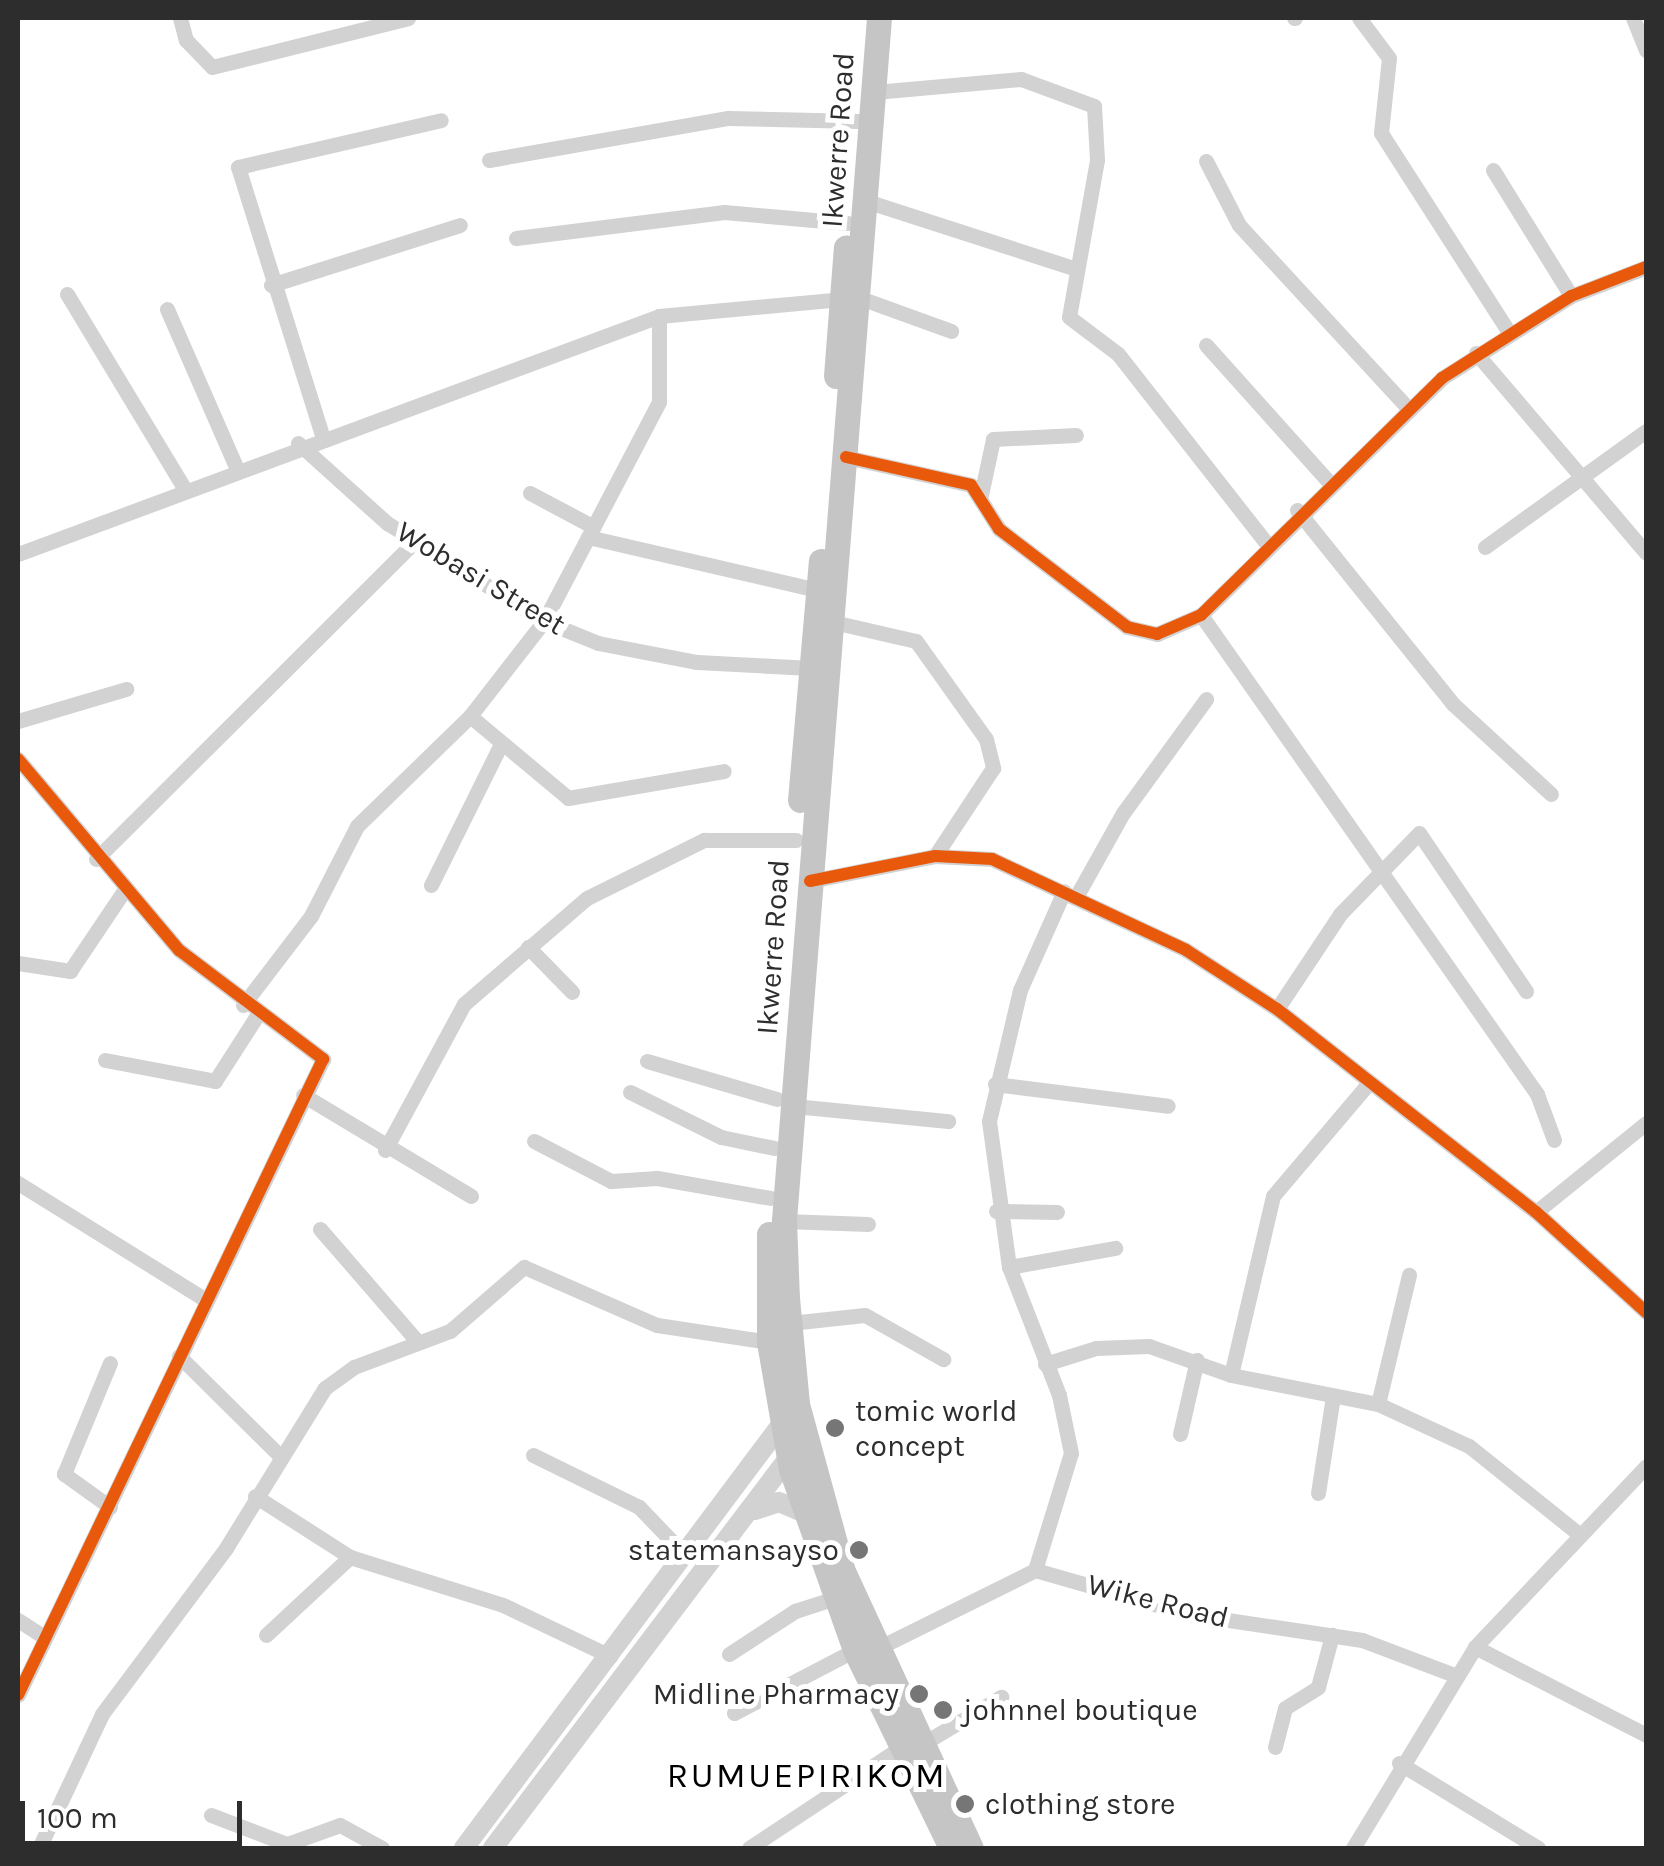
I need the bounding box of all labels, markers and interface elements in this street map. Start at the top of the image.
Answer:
street label: Ikwerre Road [814,51,862,229]
street label: Wobasi Street [390,513,572,643]
street label: Ikwerre Road [749,858,797,1036]
place label: tomic world concept [855,1393,1017,1464]
marker: tomic world concept [824,1417,846,1439]
place label: statemansayso [628,1532,839,1568]
marker: statemansayso [848,1539,870,1561]
street label: Wike Road [1084,1566,1232,1636]
place label: Midline Pharmacy [653,1676,899,1712]
marker: Midline Pharmacy [908,1683,930,1705]
place label: johnnel boutique [963,1692,1198,1728]
marker: johnnel boutique [932,1699,954,1721]
district label: RUMUEPIRIKOM [667,1755,947,1797]
scale bar [25,1781,248,1843]
place label: clothing store [985,1786,1175,1822]
marker: clothing store [954,1793,976,1815]
text: 100 m [37,1800,118,1836]

